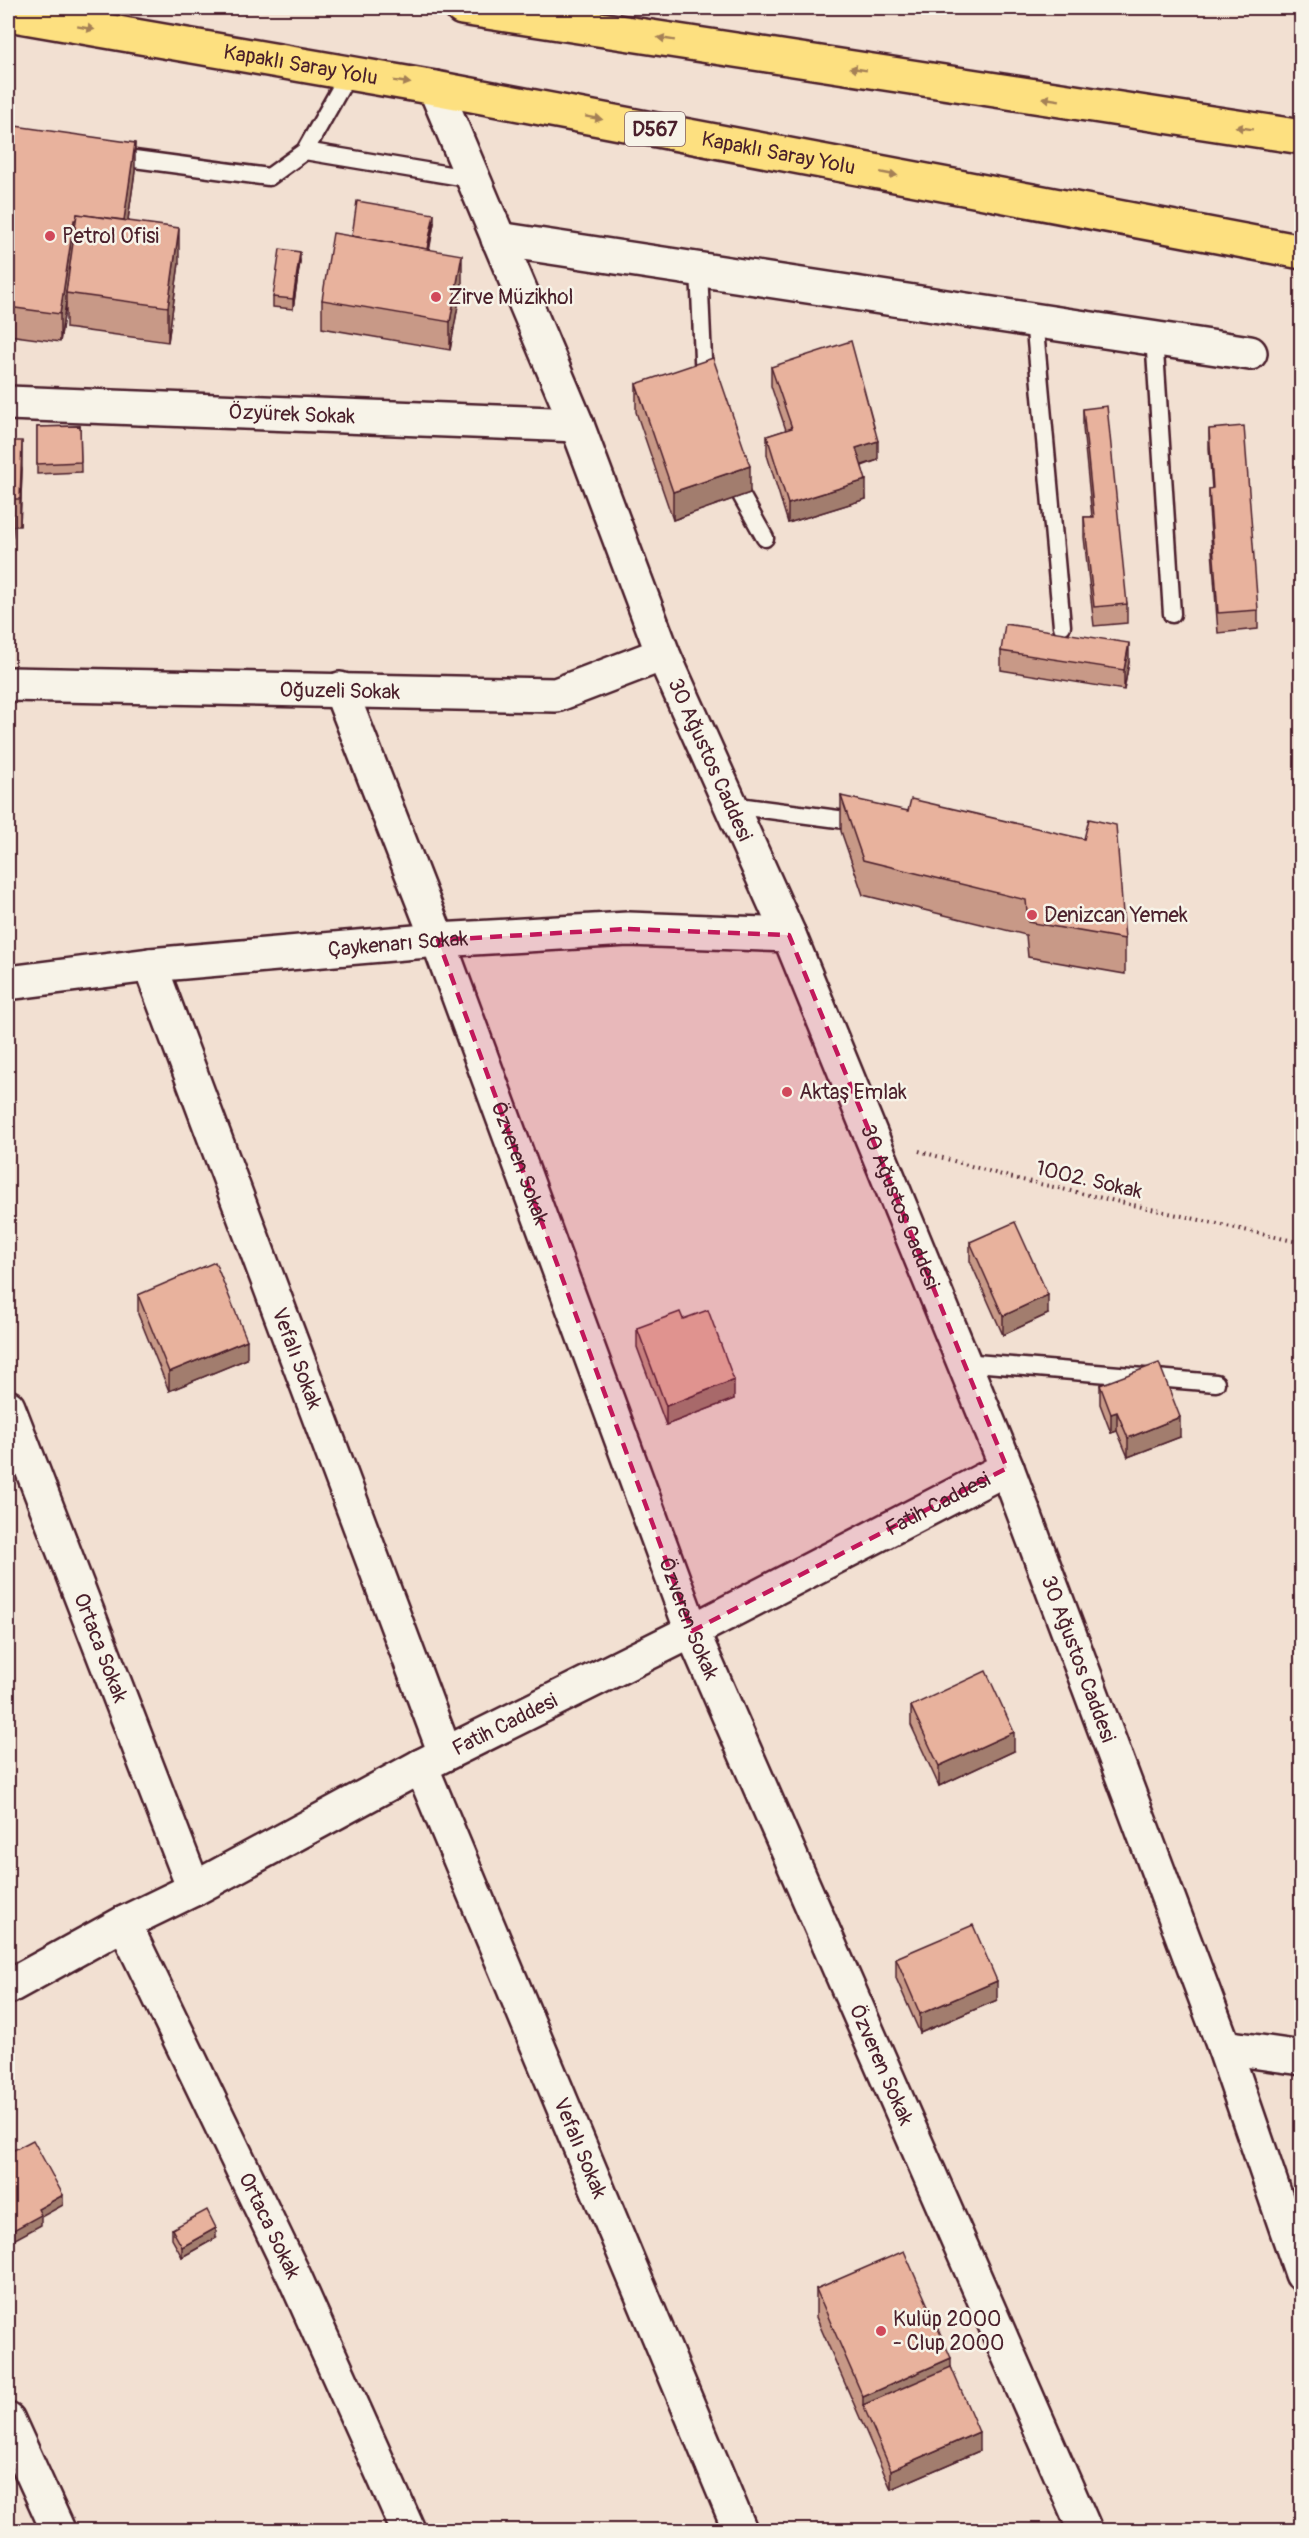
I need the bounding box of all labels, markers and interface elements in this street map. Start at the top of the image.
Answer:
one-way arrow [76,24,95,33]
one-way arrow [656,34,675,43]
street label: Kapaklı Saray Yolu [221,38,380,91]
one-way arrow [849,64,868,73]
one-way arrow [393,78,412,87]
one-way arrow [1041,94,1060,103]
road number: D567 [625,112,685,146]
one-way arrow [585,114,604,123]
one-way arrow [1234,124,1253,133]
street label: Kapaklı Saray Yolu [699,125,858,181]
one-way arrow [879,170,898,179]
place label: Petrol Ofisi [62,223,159,250]
marker: Petrol Ofisi [43,229,57,243]
place label: Zirve Müzikhol [448,284,573,311]
marker: Zirve Müzikhol [429,290,443,304]
street label: Özyürek Sokak [228,398,356,430]
street label: 30 Ağustos Caddesi [662,674,759,846]
street label: Oğuzeli Sokak [279,676,401,705]
place label: Denizcan Yemek [1044,902,1188,929]
marker: Denizcan Yemek [1025,908,1039,922]
street label: Çaykenarı Sokak [327,925,469,963]
place label: Aktaş Emlak [799,1079,907,1106]
marker: Aktaş Emlak [780,1085,794,1099]
street label: Özveren Sokak [485,1098,555,1228]
street label: 30 Ağustos Caddesi [854,1120,946,1294]
street label: 1002. Sokak [1033,1155,1145,1205]
street label: Vefalı Sokak [266,1304,329,1413]
street label: Fatih Caddesi [881,1465,995,1542]
street label: Özveren Sokak [653,1554,725,1684]
street label: 30 Ağustos Caddesi [1035,1572,1122,1746]
street label: Ortaca Sokak [68,1589,134,1706]
street label: Fatih Caddesi [448,1687,562,1762]
street label: Özveren Sokak [843,2000,920,2130]
street label: Vefalı Sokak [548,2094,614,2203]
street label: Ortaca Sokak [233,2168,307,2284]
place label: Kulüp 2000 - Clup 2000 [893,2306,1004,2357]
marker: Kulüp 2000 - Clup 2000 [874,2324,888,2338]

